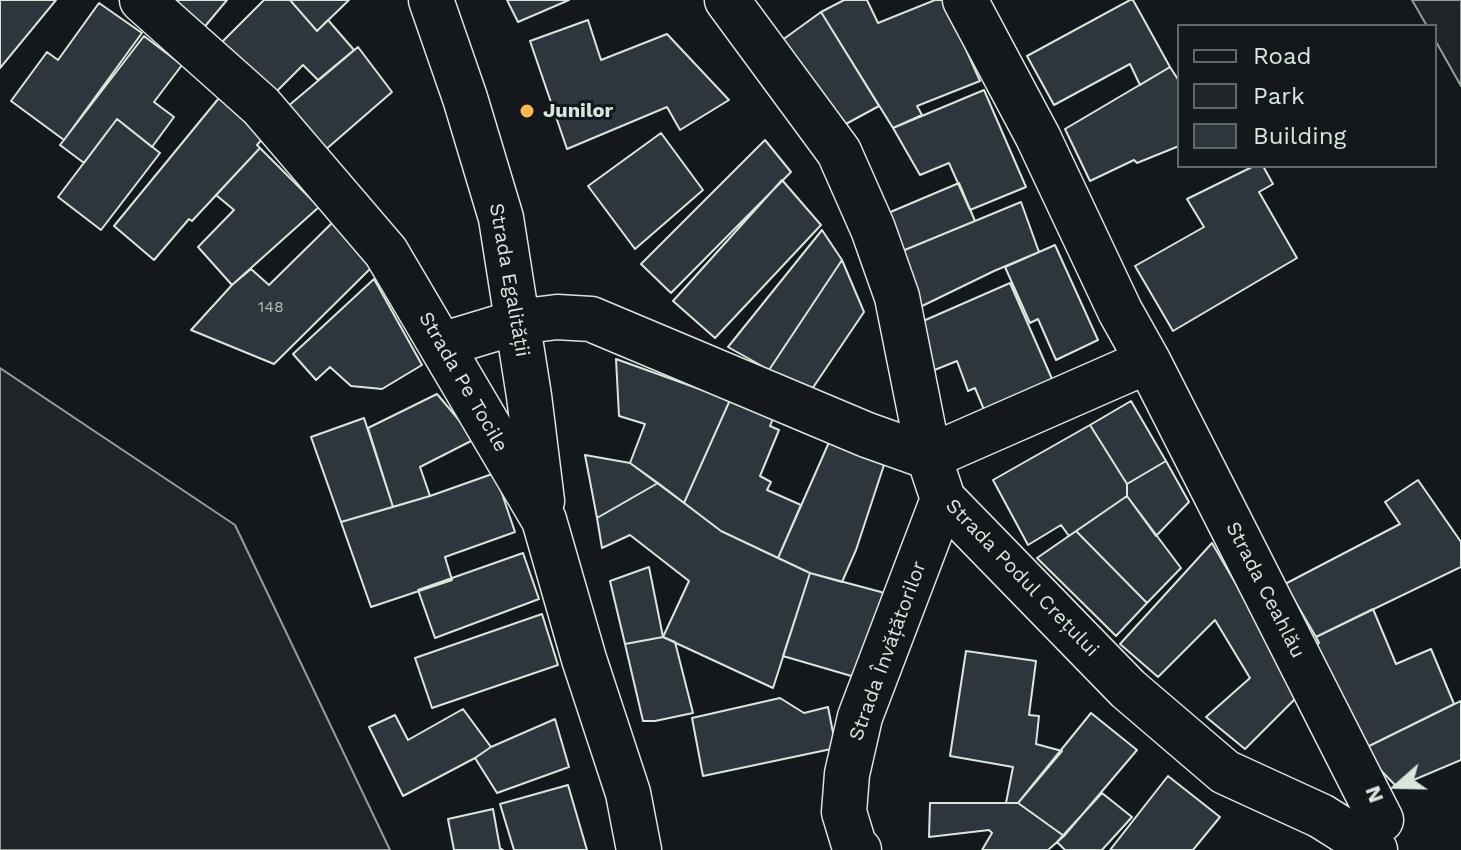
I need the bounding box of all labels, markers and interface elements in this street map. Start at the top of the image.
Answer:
legend [1177,24,1437,168]
text: Road [1253,42,1312,70]
text: Park [1253,82,1305,110]
place label: Junilor [543,99,613,123]
marker: Junilor [518,102,536,120]
text: Building [1253,122,1346,150]
street label: Strada Egalității [484,201,534,359]
house number: 148 [258,297,284,317]
street label: Strada Pe Tocile [413,308,513,456]
street label: Strada Podul Crețului [940,494,1104,662]
street label: Strada Ceahlău [1220,518,1310,662]
street label: Strada Învățătorilor [844,558,932,744]
north arrow [1357,746,1437,826]
text: N [1359,782,1389,806]

